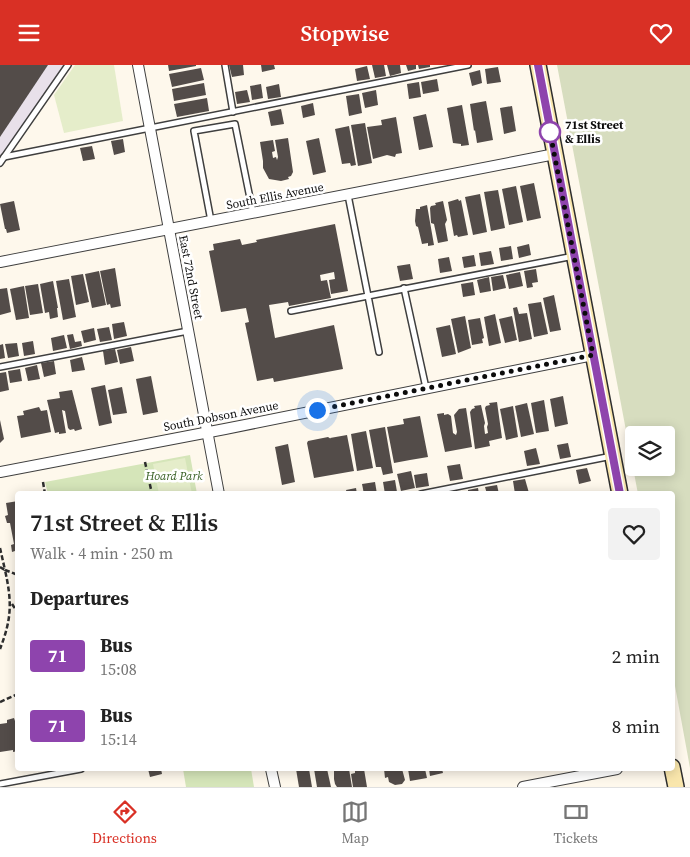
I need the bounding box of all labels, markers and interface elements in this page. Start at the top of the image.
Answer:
text: Stopwise [301,18,389,48]
icon: menu [15,19,43,47]
icon: heart [647,19,675,47]
place label: 71st Street & Ellis [565,117,624,147]
marker: 71st Street & Ellis [539,121,561,143]
street label: South Ellis Avenue [225,179,325,213]
street label: East 72nd Street [175,234,207,320]
street label: South Dobson Avenue [162,397,280,435]
your location [305,398,330,423]
map controls [625,426,675,476]
button: layers [625,426,675,476]
park label: Hoard Park [144,468,203,484]
text: 71st Street & Ellis [30,506,218,539]
button: heart [608,508,660,560]
text: Walk · 4 min · 250 m [30,542,173,564]
text: Departures [30,585,129,611]
text: Bus [100,632,132,658]
text: 71 [48,643,67,668]
text: 2 min [612,643,660,669]
text: 15:08 [100,658,137,680]
text: Bus [100,702,132,728]
text: 71 [48,713,67,738]
text: 8 min [612,713,660,739]
text: 15:14 [100,728,137,750]
tab: Directions [92,798,157,848]
tab: Map [341,798,369,848]
tab: Tickets [553,798,598,848]

